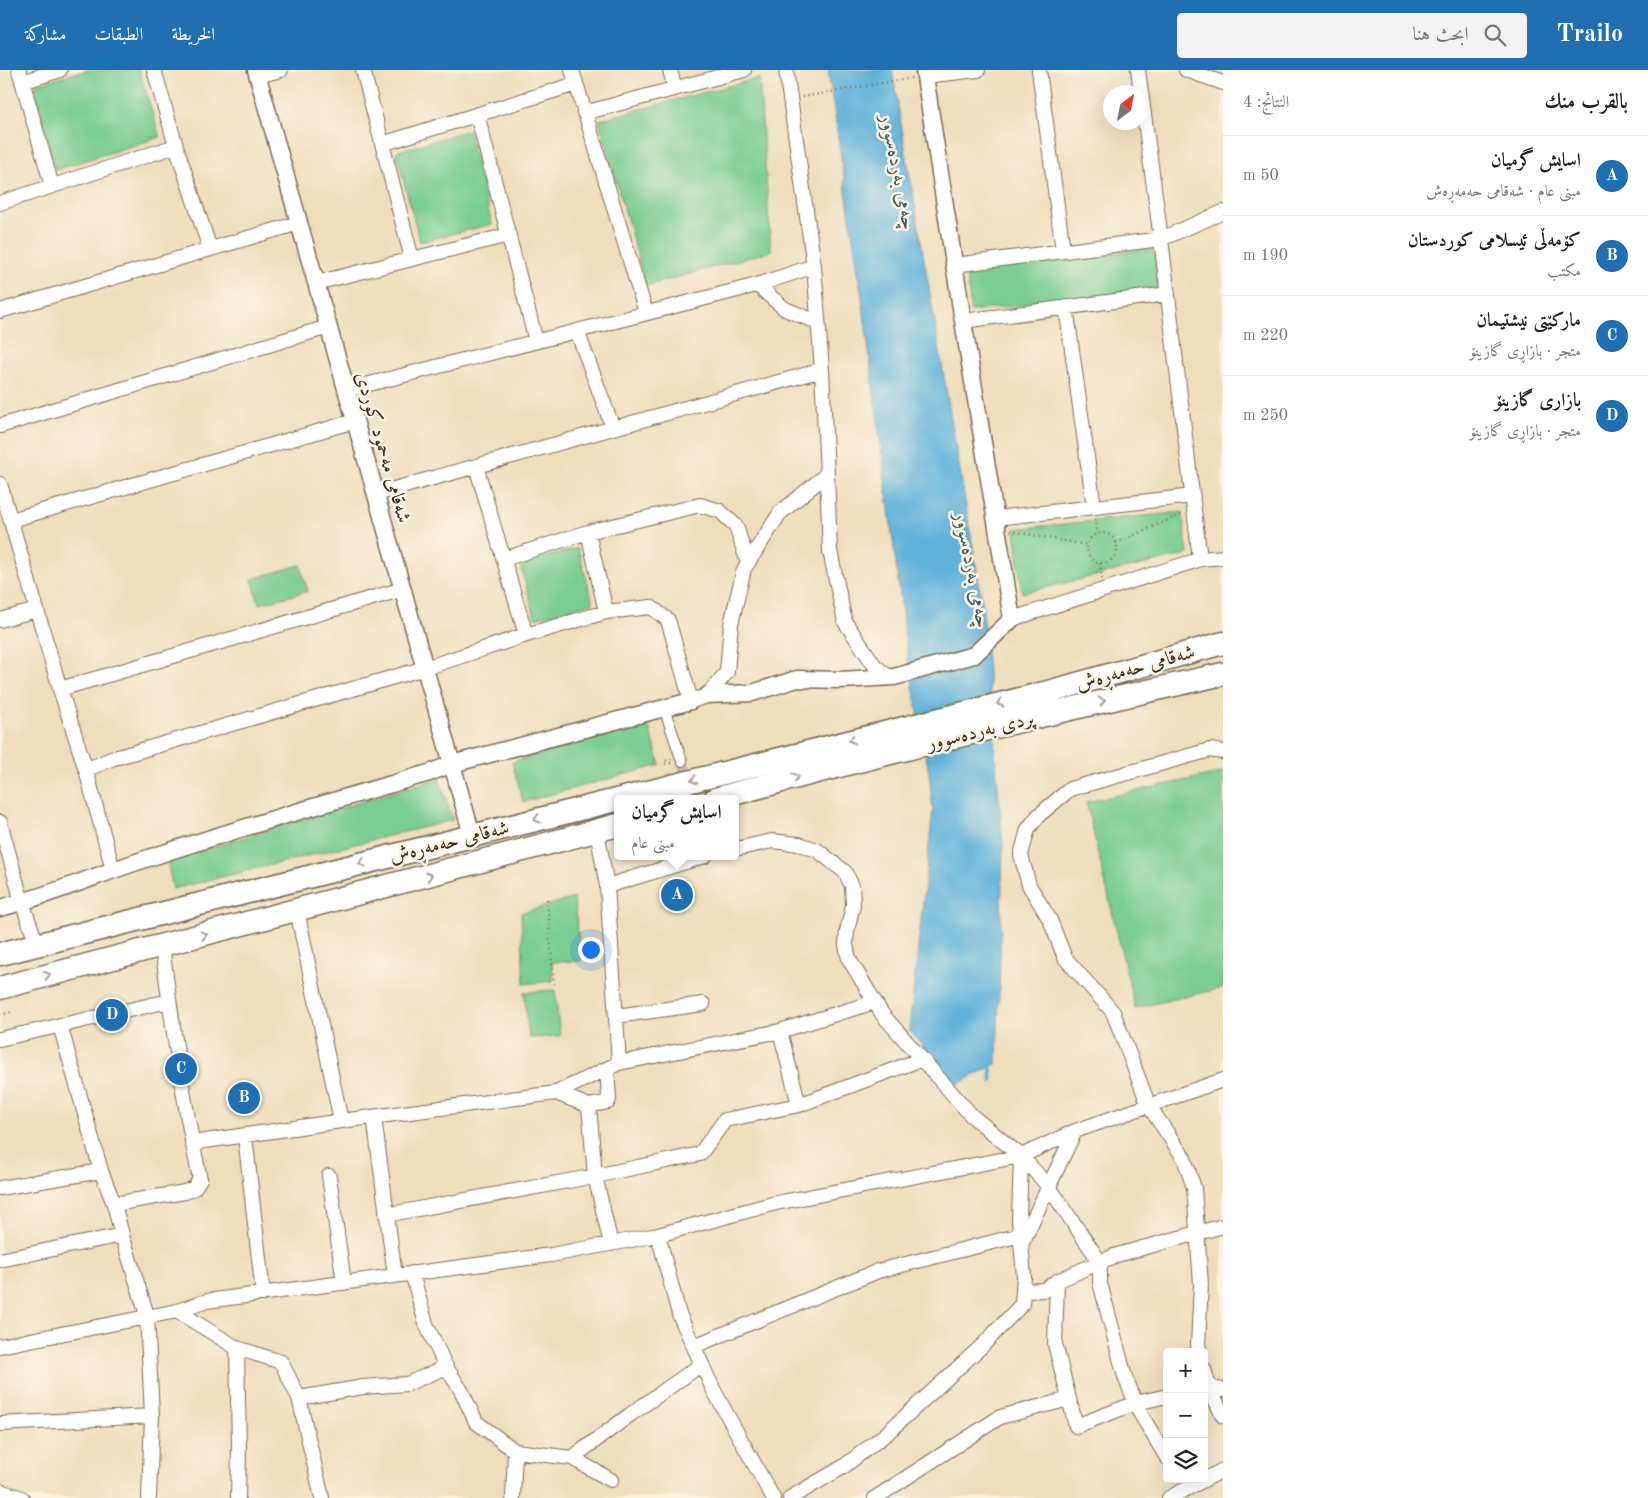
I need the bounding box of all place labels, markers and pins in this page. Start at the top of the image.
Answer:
pin: A [661,876,693,914]
pin: D [96,996,128,1034]
pin: C [165,1050,197,1088]
pin: B [228,1079,260,1117]

